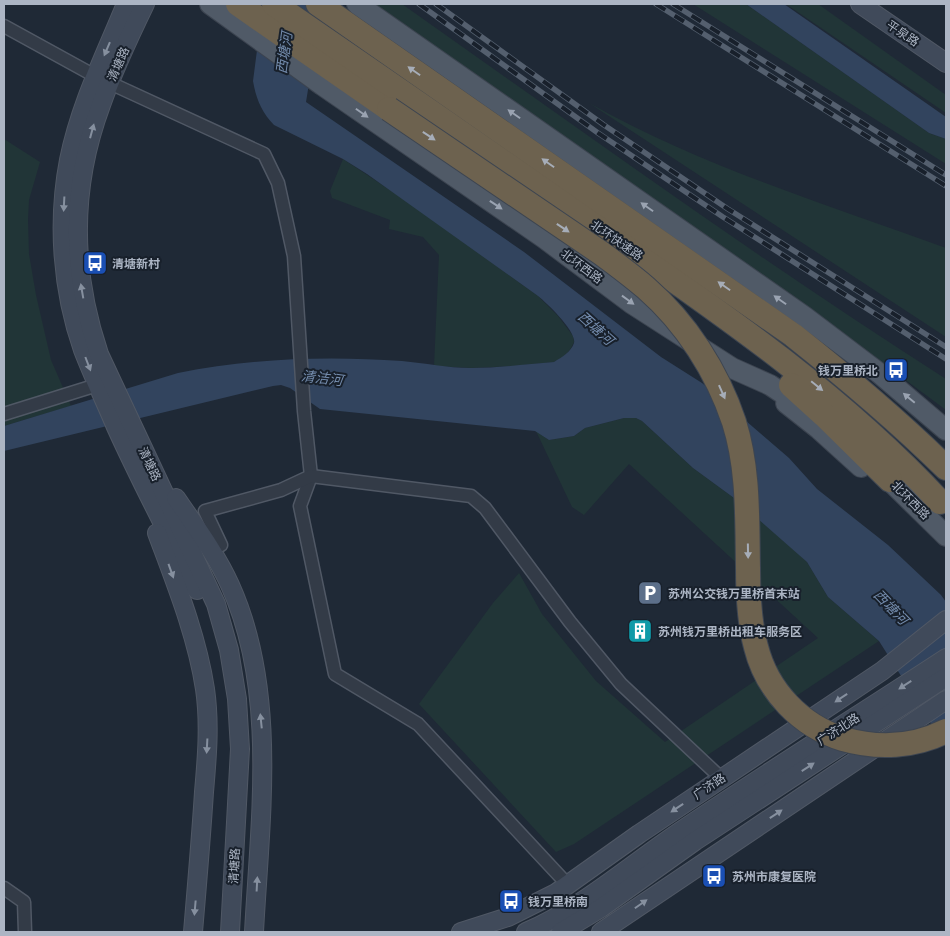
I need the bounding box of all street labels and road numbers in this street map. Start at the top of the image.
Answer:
street label: 平泉路 [884,17,922,49]
street label: 清塘路 [104,44,132,84]
street label: 北环快速路 [588,217,646,263]
street label: 北环西路 [558,246,606,286]
street label: 清塘路 [136,445,164,483]
street label: 北环西路 [889,478,933,522]
street label: 广济北路 [814,710,862,748]
street label: 广济路 [690,770,728,802]
street label: 清塘路 [226,848,242,884]

